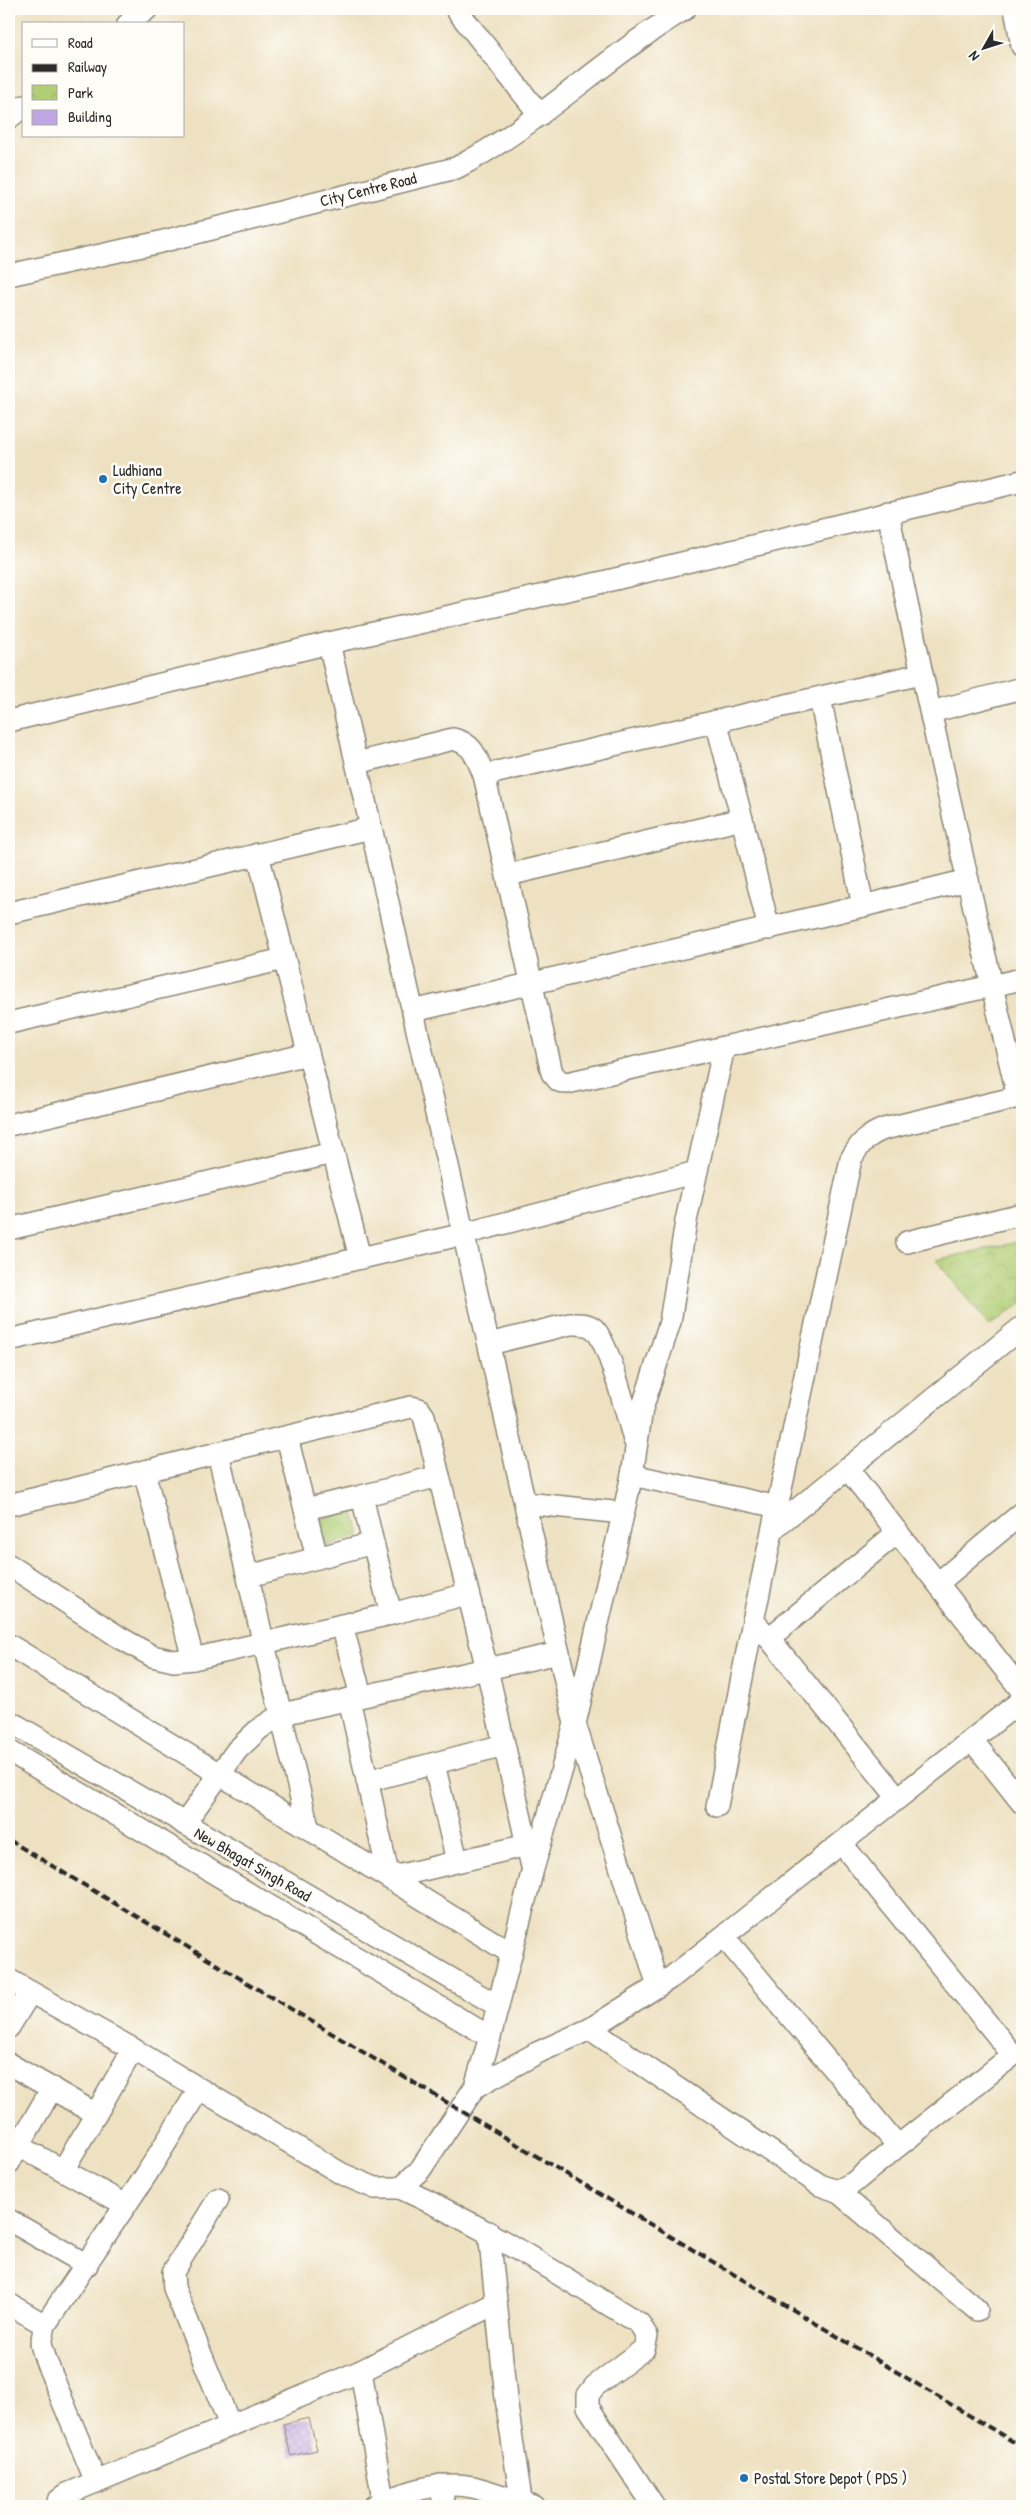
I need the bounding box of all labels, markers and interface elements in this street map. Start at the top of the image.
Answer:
legend [22,22,185,138]
north arrow [958,22,1008,72]
text: Road [68,32,93,53]
text: N [963,47,983,65]
text: Railway [68,56,107,77]
text: Park [68,82,93,103]
text: Building [68,106,112,127]
street label: City Centre Road [317,166,419,212]
place label: Ludhiana City Centre [113,459,182,499]
marker: Ludhiana City Centre [97,473,109,485]
street label: New Bhagat Singh Road [191,1822,315,1906]
place label: Postal Store Depot ( PDS ) [754,2467,907,2489]
marker: Postal Store Depot ( PDS ) [738,2472,750,2484]

